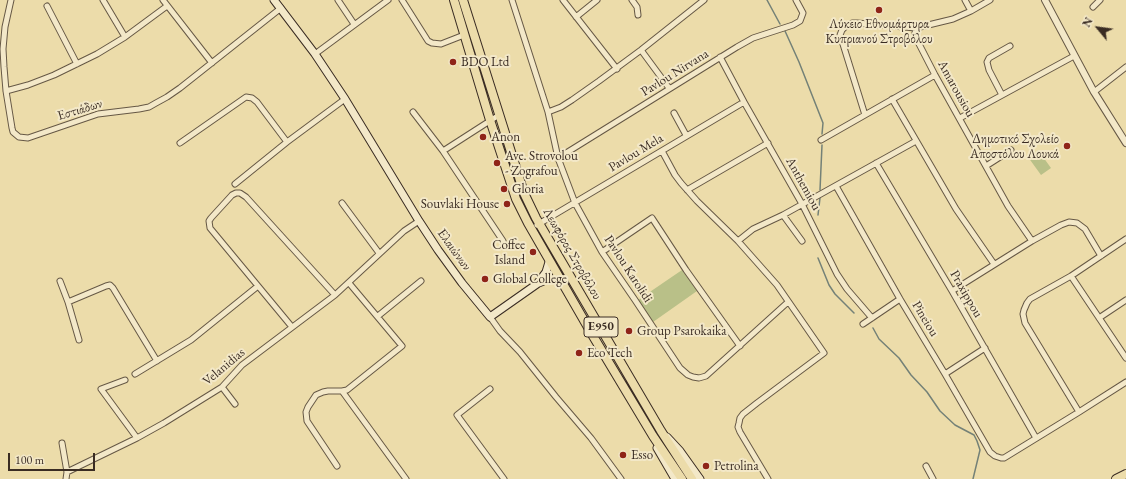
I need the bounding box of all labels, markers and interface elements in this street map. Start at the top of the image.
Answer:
marker: Λύκειο Εθνομάρτυρα Κυπριανού Στροβόλου [874,5,884,15]
north arrow [1078,8,1118,48]
text: N [1079,15,1096,29]
place label: Λύκειο Εθνομάρτυρα Κυπριανού Στροβόλου [825,16,933,47]
street label: Pavlou Nirvana [638,46,712,100]
place label: BDO Ltd [461,54,509,70]
marker: BDO Ltd [448,57,458,67]
street label: Amarousiou [934,58,978,120]
street label: Εστιάδων [56,96,104,124]
place label: Anon [491,129,520,145]
street label: Pavlou Mela [606,131,666,175]
place label: Δημοτικό Σχολείο Αποστόλου Λουκά [970,131,1059,162]
marker: Anon [478,132,488,142]
marker: Δημοτικό Σχολείο Αποστόλου Λουκά [1062,141,1072,151]
place label: Ave. Strovolou - Zografou [505,148,578,179]
street label: Anthemiou [782,155,824,213]
marker: Ave. Strovolou - Zografou [492,158,502,168]
place label: Gloria [512,181,544,197]
marker: Gloria [499,184,509,194]
place label: Souvlaki House [421,196,499,212]
marker: Souvlaki House [502,199,512,209]
street label: Λεωφόρος Στροβόλου [539,205,605,303]
street label: Ελαιώνων [434,226,474,274]
street label: Pavlou Karolidi [601,233,655,305]
place label: Coffee Island [492,237,525,268]
marker: Coffee Island [528,247,538,257]
street label: Praxippou [946,267,986,321]
place label: Global College [493,271,567,287]
marker: Global College [480,274,490,284]
street label: Pineiou [908,298,942,340]
road number: E950 [584,317,618,337]
place label: Group Psarokaika [637,323,726,339]
marker: Group Psarokaika [624,326,634,336]
street label: Velanidias [200,345,248,389]
place label: Eco Tech [587,345,632,361]
marker: Eco Tech [574,348,584,358]
scale bar [10,445,97,471]
place label: Esso [631,447,653,463]
marker: Esso [618,450,628,460]
text: 100 m [15,452,44,468]
place label: Petrolina [714,458,759,474]
marker: Petrolina [701,461,711,471]

